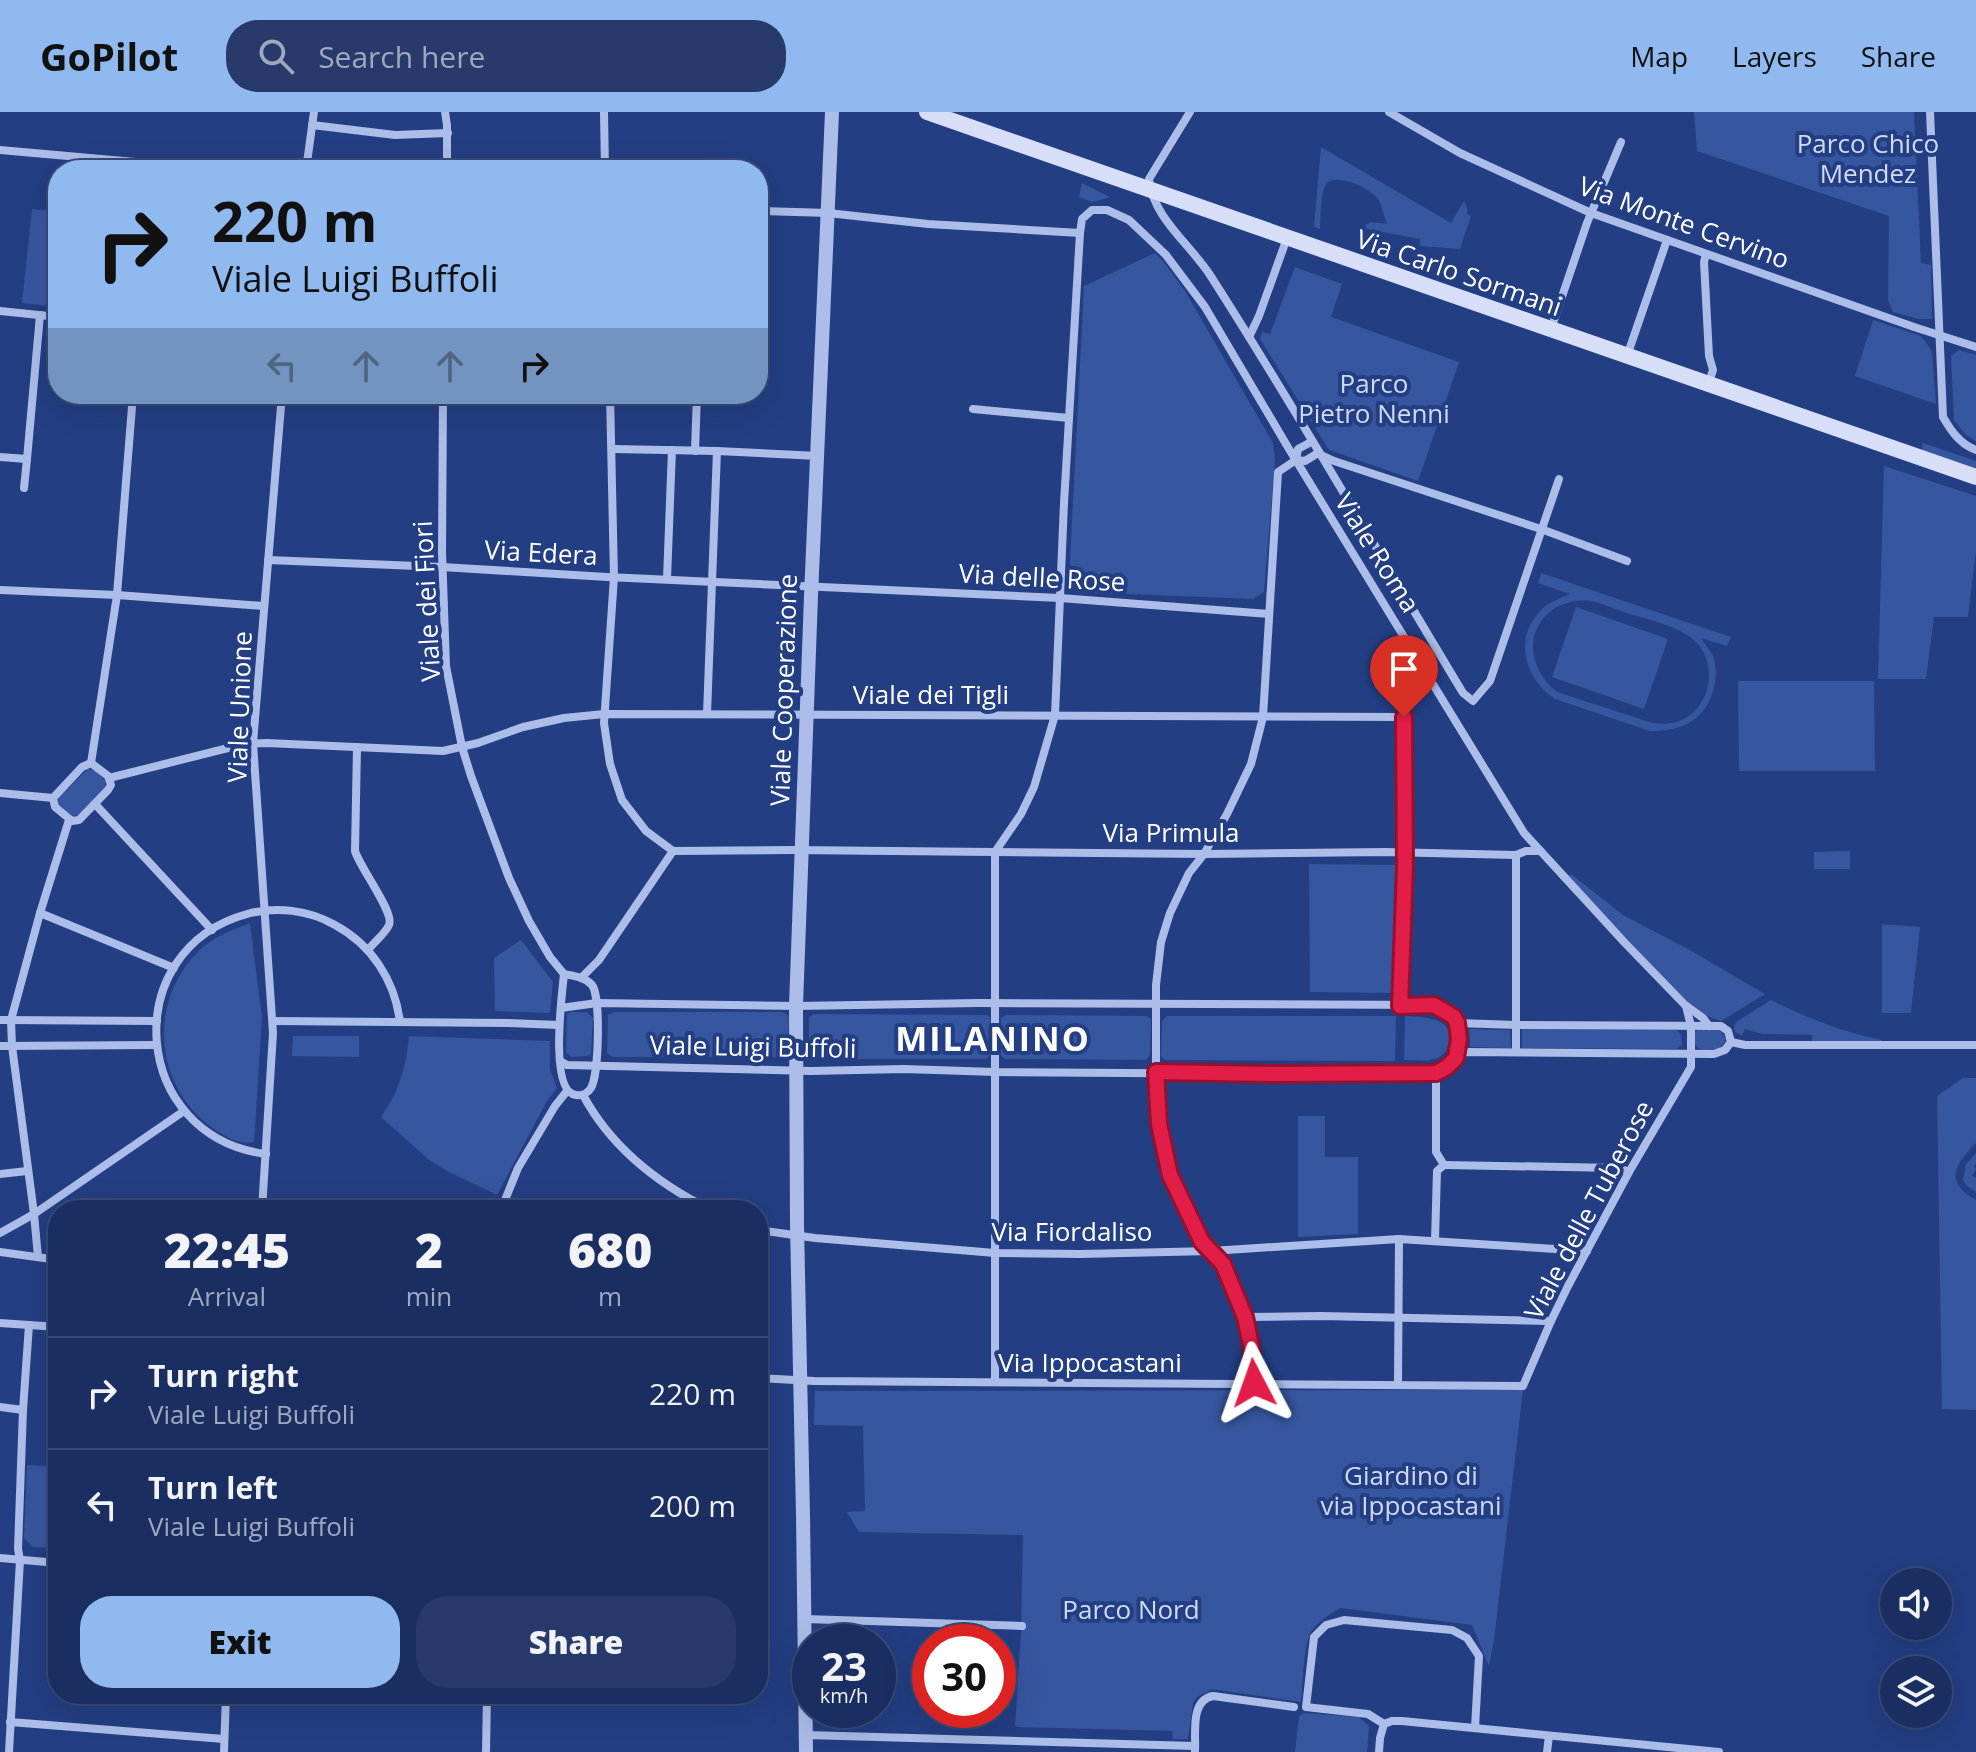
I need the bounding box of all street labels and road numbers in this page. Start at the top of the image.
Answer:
street label: Via Monte Cervino [1574,167,1795,277]
street label: Via Carlo Sormani [1352,220,1567,324]
street label: Viale Roma [1327,486,1429,619]
street label: Viale dei Fiori [404,520,448,682]
street label: Via Edera [484,531,599,573]
street label: Via delle Rose [958,555,1126,599]
street label: Viale Cooperazione [761,573,805,807]
street label: Viale Unione [218,630,260,784]
street label: Viale dei Tigli [853,676,1009,712]
street label: Via Primula [1102,814,1240,850]
street label: Viale Luigi Buffoli [649,1026,857,1066]
street label: Viale delle Tuberose [1515,1094,1661,1325]
street label: Via Fiordaliso [991,1213,1153,1249]
street label: Via Ippocastani [998,1344,1182,1380]

